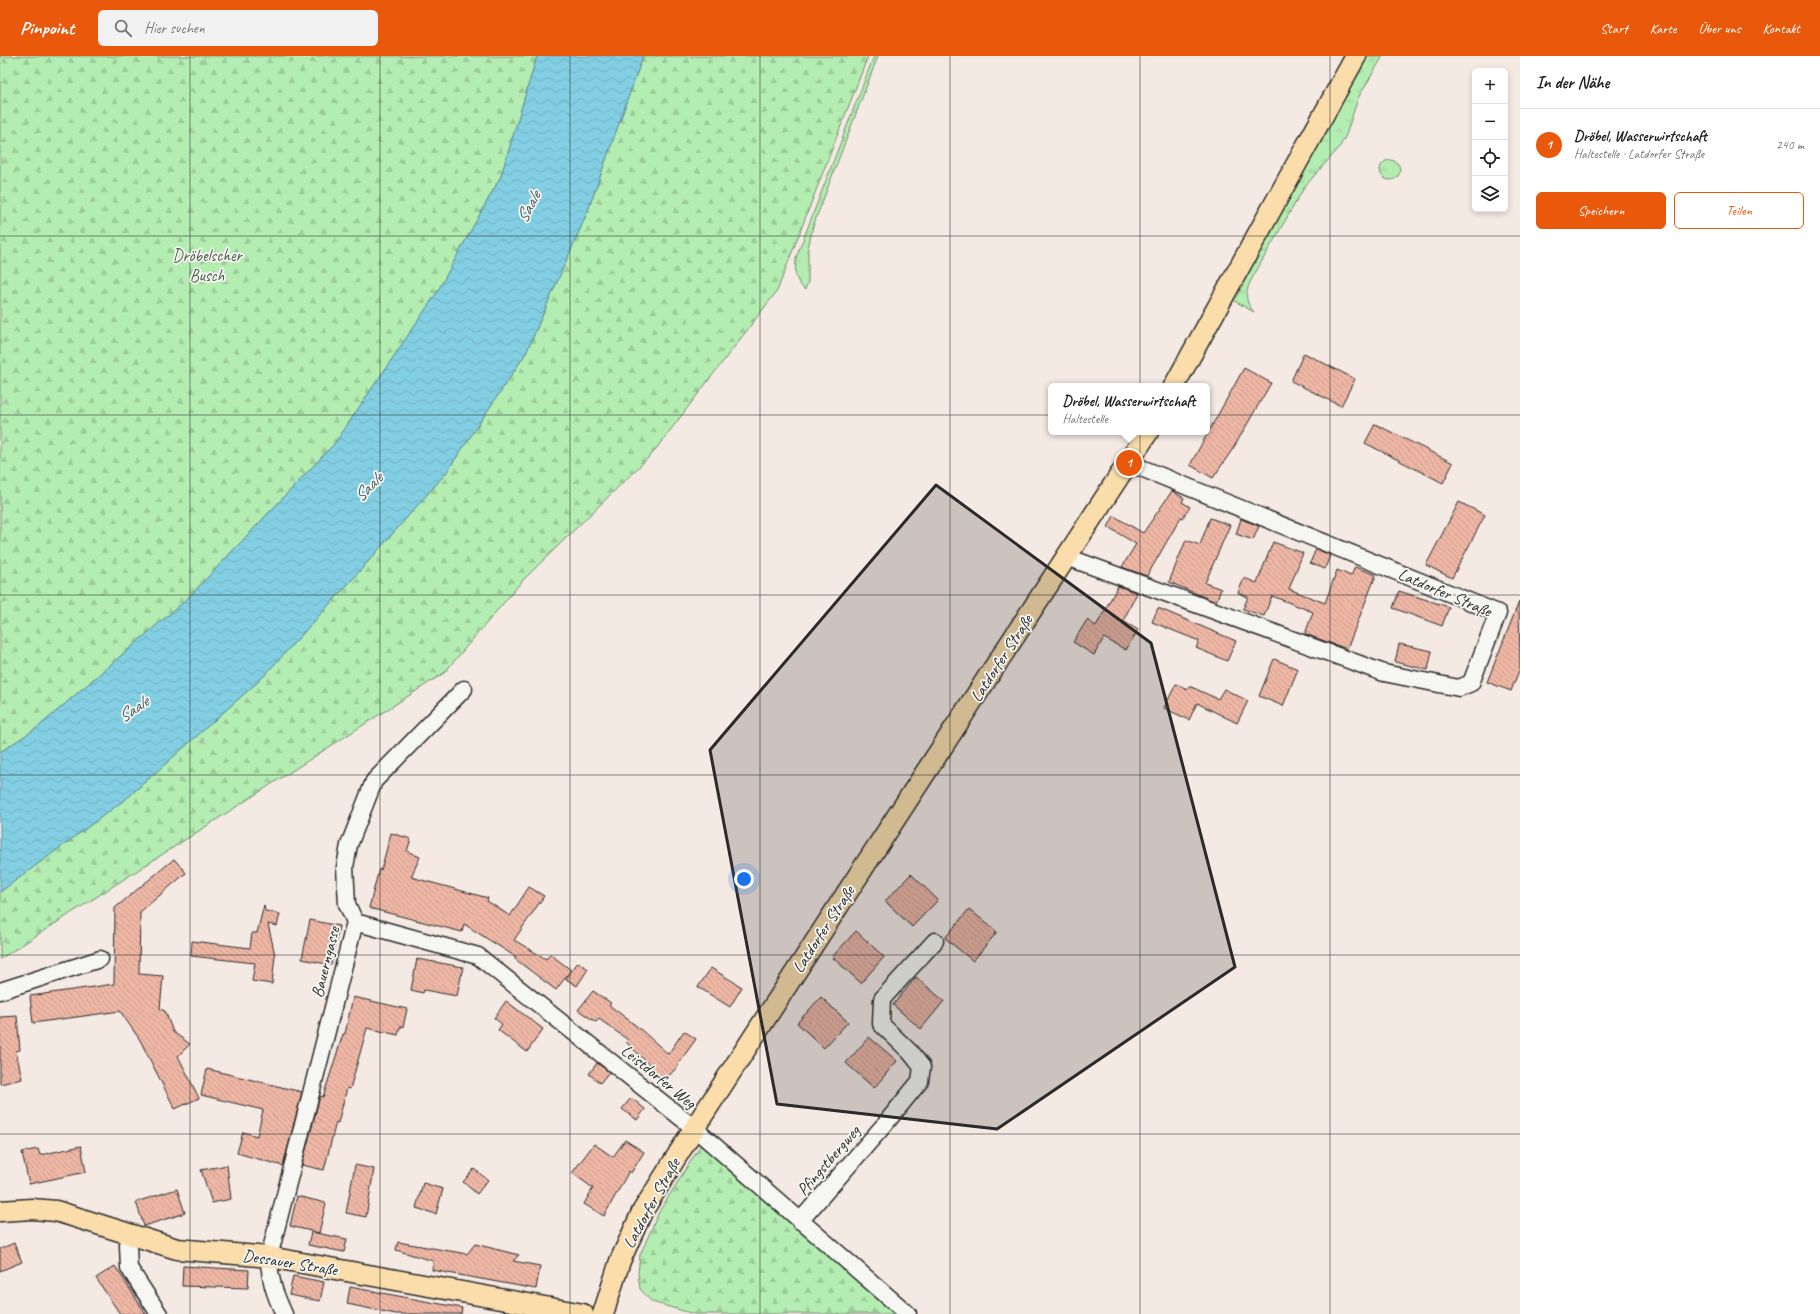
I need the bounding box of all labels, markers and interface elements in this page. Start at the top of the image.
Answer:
search box [98,10,378,46]
text: Pinpoint [20,16,74,40]
icon: search [112,17,134,39]
text: Hier suchen [144,19,204,38]
text: Start [1600,20,1628,37]
text: Karte [1650,20,1676,37]
text: Über uns [1698,20,1740,37]
text: Kontakt [1762,20,1800,37]
map controls [1472,68,1508,212]
button: + [1472,68,1508,104]
text: In der Nähe [1536,72,1609,93]
button: − [1472,104,1508,140]
text: Dröbel, Wasserwirtschaft [1574,127,1707,146]
text: 1 [1546,137,1552,153]
text: 240 m [1776,137,1804,153]
button: locate [1472,140,1508,176]
text: Haltestelle · Latdorfer Straße [1574,146,1704,162]
button: layers [1472,176,1508,212]
water label: Saale [511,185,547,227]
button: Speichern [1536,192,1666,229]
button: Teilen [1674,192,1804,229]
park label: Dröbelscher Busch [172,245,243,286]
popup [1048,383,1210,435]
text: Dröbel, Wasserwirtschaft [1062,392,1196,411]
text: Haltestelle [1062,411,1108,427]
pin: 1 [1116,448,1142,478]
water label: Saale [349,465,390,506]
street label: Latdorfer Straße [1395,563,1496,622]
street label: Latdorfer Straße [966,610,1038,706]
water label: Saale [113,689,155,727]
your location [734,869,754,889]
street label: Latdorfer Straße [788,881,860,977]
street label: Bauerngasse [307,923,345,1000]
street label: Leistdorfer Weg [617,1040,701,1114]
street label: Pfingstbergweg [792,1120,865,1200]
street label: Latdorfer Straße [618,1153,685,1252]
street label: Dessauer Straße [241,1245,340,1281]

